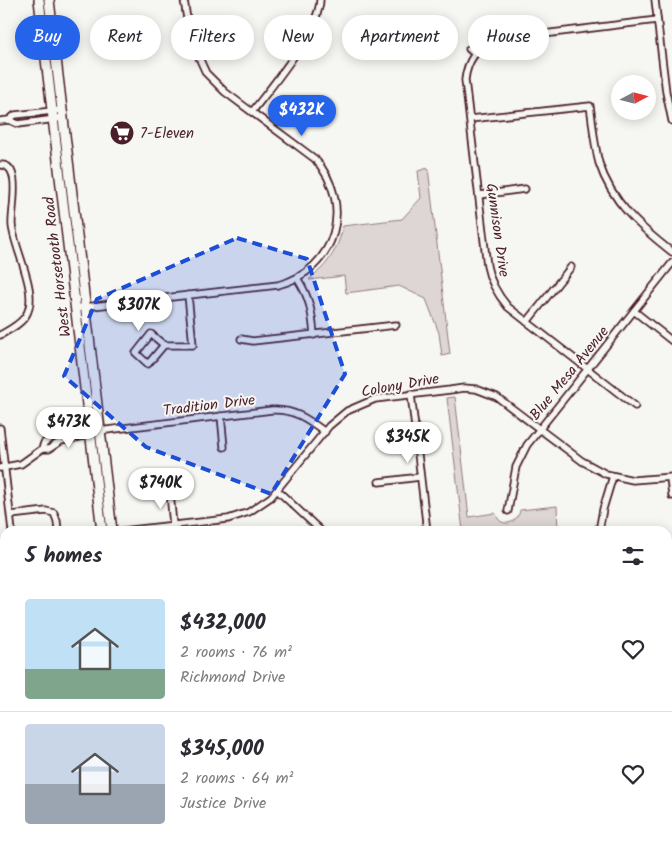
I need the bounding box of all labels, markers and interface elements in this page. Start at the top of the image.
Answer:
chip: Buy [15,15,80,60]
chip: Rent [90,15,161,60]
chip: Filters [171,15,254,60]
chip: New [264,15,332,60]
chip: Apartment [342,15,458,60]
chip: House [468,15,549,60]
north arrow [611,75,656,120]
map controls [611,75,656,120]
pin: $432K [267,94,337,137]
text: $432K [279,98,325,123]
supermarket icon: 7-Eleven [109,120,135,146]
place label: 7-Eleven [140,122,194,146]
street label: Gunnison Drive [479,182,515,279]
street label: West Horsetooth Road [37,195,78,338]
pin: $307K [104,290,174,332]
text: $307K [117,293,161,318]
street label: Blue Mesa Avenue [524,321,616,426]
street label: Colony Drive [359,367,441,405]
street label: Tradition Drive [162,388,257,424]
pin: $473K [34,406,104,449]
text: $473K [47,410,91,435]
pin: $345K [373,422,443,464]
text: $345K [386,425,430,450]
pin: $740K [126,468,196,510]
text: $740K [139,471,183,496]
text: 5 homes [25,540,102,573]
icon: filters [619,542,647,570]
text: $432,000 [180,607,265,640]
icon: home [65,619,125,679]
icon: heart [619,635,647,663]
text: 2 rooms · 76 m² [180,640,292,665]
text: Richmond Drive [180,665,285,690]
text: $345,000 [180,733,264,766]
icon: home [65,744,125,804]
icon: heart [619,760,647,788]
text: 2 rooms · 64 m² [180,766,293,791]
text: Justice Drive [180,791,266,816]

